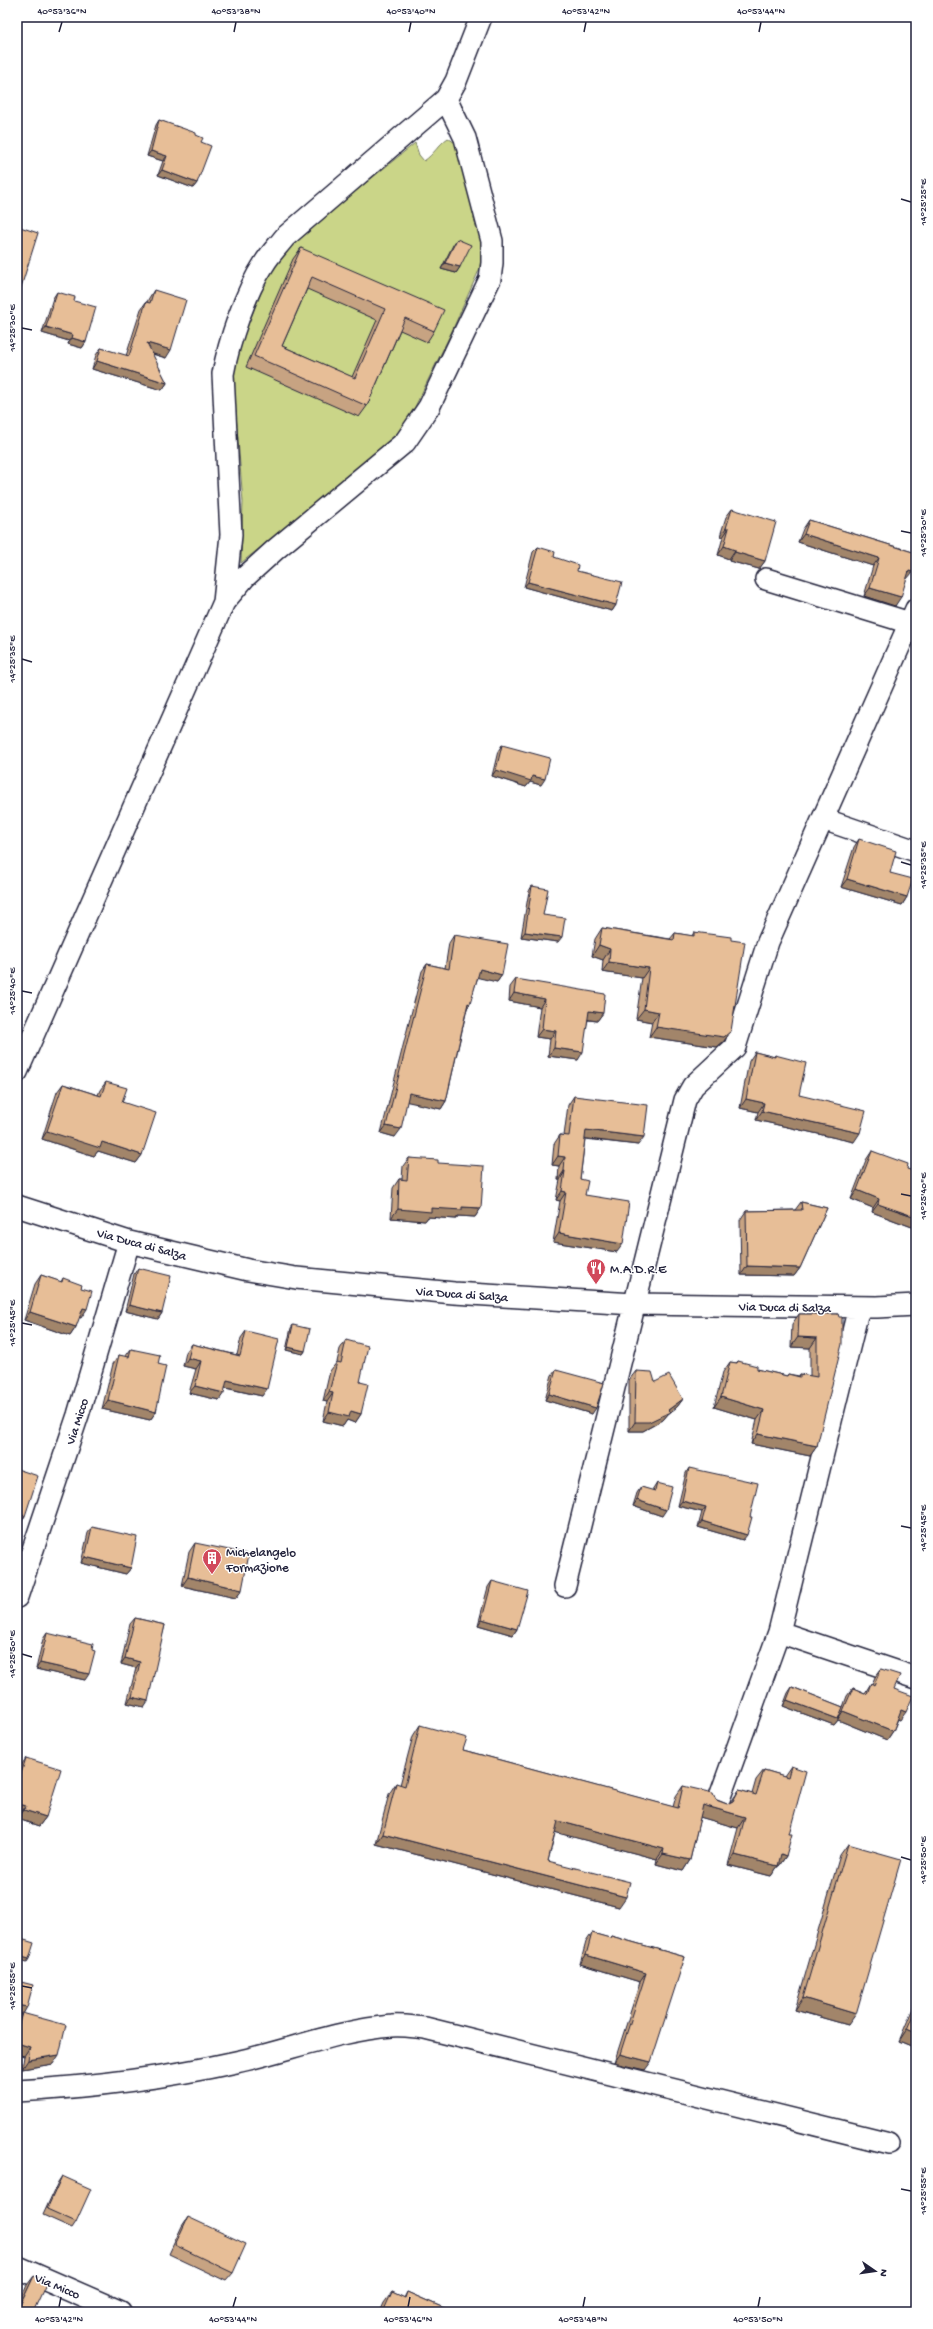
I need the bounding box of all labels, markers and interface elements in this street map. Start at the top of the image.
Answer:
text: 40°53'36"N [38,6,87,18]
text: 40°53'38"N [211,6,261,18]
text: 40°53'40"N [387,6,436,18]
text: 40°53'42"N [562,6,611,18]
text: 40°53'44"N [737,6,785,18]
text: 14°25'25"E [918,178,930,226]
text: 14°25'30"E [7,304,19,353]
text: 14°25'30"E [918,509,930,558]
text: 14°25'35"E [7,635,19,683]
text: 14°25'35"E [918,841,930,889]
text: 14°25'40"E [7,967,19,1015]
text: 14°25'40"E [918,1172,930,1220]
street label: Via Duca di Salza [94,1226,189,1265]
restaurant icon: M.A.D.R.E [585,1257,607,1285]
place label: M.A.D.R.E [610,1263,667,1278]
street label: Via Duca di Salza [414,1285,509,1306]
text: 14°25'45"E [7,1299,19,1347]
street label: Via Duca di Salza [738,1300,832,1317]
street label: Via Micco [64,1397,93,1448]
text: 14°25'45"E [918,1504,930,1552]
place label: Michelangelo Formazione [225,1546,296,1576]
building icon: Michelangelo Formazione [201,1547,223,1575]
text: 14°25'50"E [7,1630,19,1679]
text: 14°25'50"E [918,1836,930,1885]
text: 14°25'55"E [7,1962,19,2010]
text: 14°25'55"E [918,2167,930,2215]
north arrow [855,2251,895,2291]
text: N [876,2268,889,2278]
street label: Via Micco [31,2271,82,2304]
text: 40°53'42"N [35,2314,84,2326]
text: 40°53'44"N [209,2314,257,2326]
text: 40°53'46"N [384,2314,433,2326]
text: 40°53'48"N [559,2314,608,2326]
text: 40°53'50"N [733,2314,783,2326]

